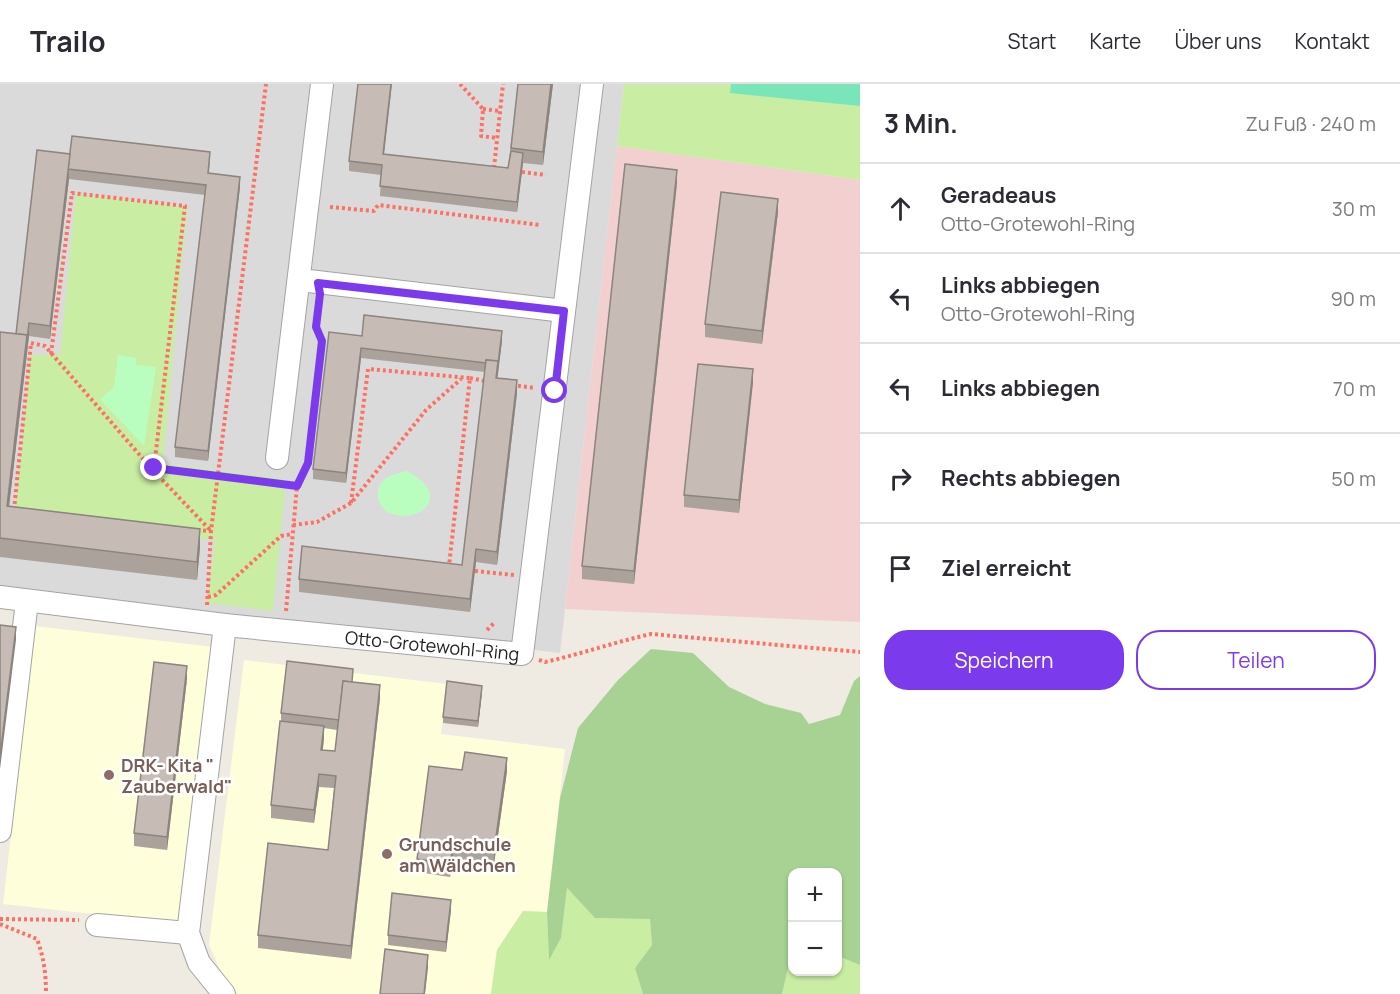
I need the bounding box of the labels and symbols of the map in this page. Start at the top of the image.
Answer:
route start [541,377,567,403]
route end [140,454,166,480]
street label: Otto-Grotewohl-Ring [344,625,520,666]
place label: DRK- Kita " Zauberwald" [121,753,233,798]
marker: DRK- Kita " Zauberwald" [102,768,116,782]
place label: Grundschule am Wäldchen [399,832,516,877]
marker: Grundschule am Wäldchen [380,847,394,861]

